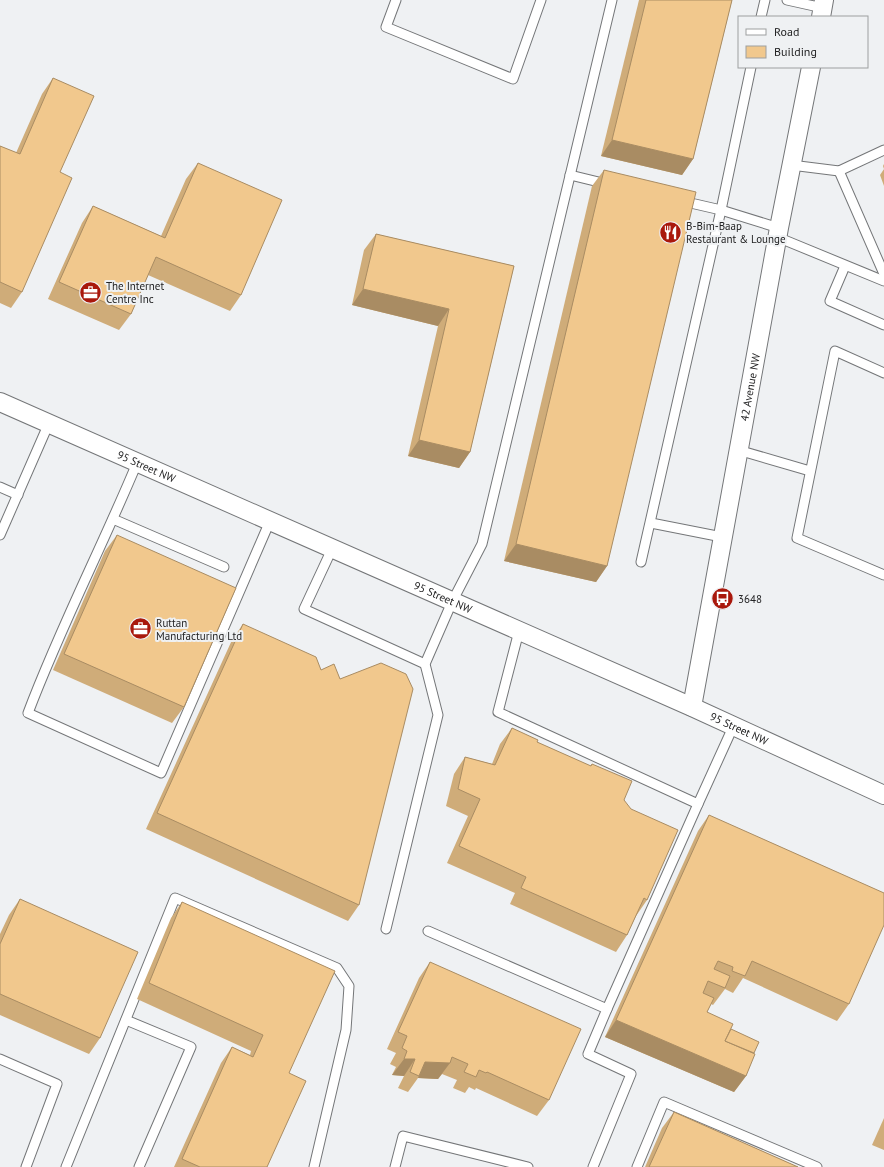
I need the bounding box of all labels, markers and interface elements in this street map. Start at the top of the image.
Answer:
legend [738,16,868,68]
text: Road [774,24,799,39]
text: Building [774,44,817,59]
restaurant icon: B-Bim-Baap Restaurant & Lounge [657,219,683,245]
place label: B-Bim-Baap Restaurant & Lounge [686,219,786,246]
office icon: The Internet Centre Inc [77,279,103,305]
place label: The Internet Centre Inc [106,279,164,306]
street label: 42 Avenue NW [737,351,763,422]
street label: 95 Street NW [115,448,179,486]
street label: 95 Street NW [411,578,475,617]
bus stop icon: 3648 [710,586,736,612]
place label: 3648 [738,592,762,606]
office icon: Ruttan Manufacturing Ltd [127,616,153,642]
place label: Ruttan Manufacturing Ltd [156,616,242,643]
street label: 95 Street NW [708,709,771,748]

